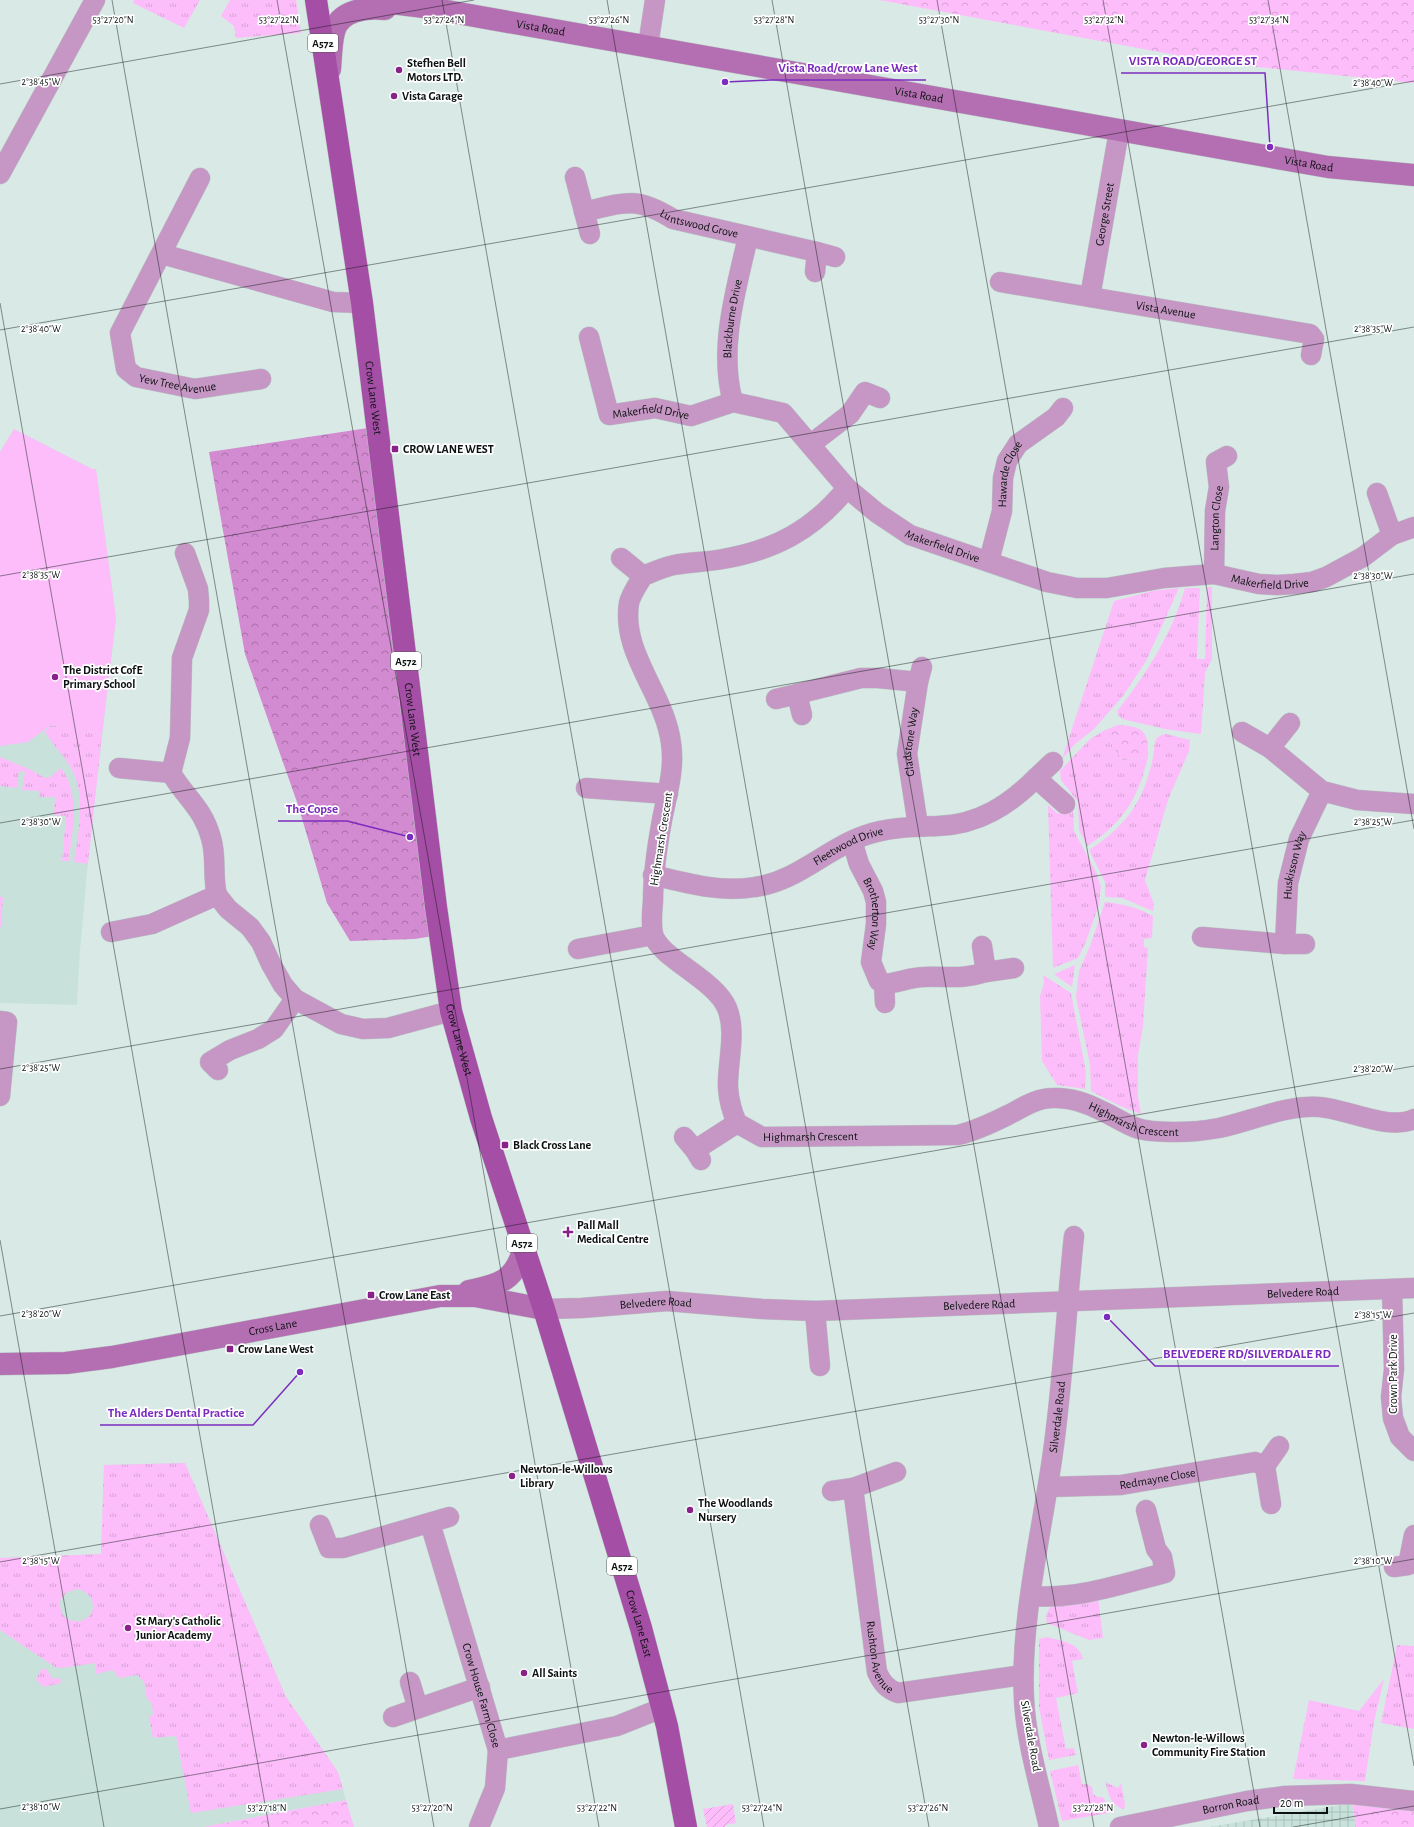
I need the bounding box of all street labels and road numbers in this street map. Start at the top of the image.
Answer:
street label: Vista Road [515,17,566,38]
road number: A572 [308,34,338,52]
street label: Vista Road [894,84,944,105]
street label: Vista Road [1283,153,1334,173]
street label: George Street [1093,182,1116,247]
street label: Luntswood Grove [658,207,740,240]
street label: Blackburne Drive [721,278,744,359]
street label: Vista Avenue [1135,299,1197,321]
street label: Crow Lane West [363,360,384,435]
street label: Yew Tree Avenue [138,372,217,395]
street label: Makerfield Drive [612,402,690,421]
street label: Hawarde Close [996,439,1024,508]
street label: Langton Close [1208,485,1225,551]
street label: Makerfield Drive [903,527,981,564]
street label: Makerfield Drive [1230,572,1309,591]
road number: A572 [391,652,421,670]
street label: Crow Lane West [403,682,423,757]
street label: Gladstone Way [901,706,921,778]
street label: Highmarsh Crescent [648,791,674,887]
street label: Fleetwood Drive [811,825,884,867]
street label: Huskisson Way [1281,829,1309,900]
street label: Brotherton Way [861,875,882,951]
street label: Crow Lane West [444,1003,475,1077]
street label: Highmarsh Crescent [1087,1100,1179,1138]
street label: Highmarsh Crescent [763,1130,858,1143]
road number: A572 [507,1234,537,1252]
street label: Belvedere Road [1267,1285,1339,1300]
street label: Belvedere Road [619,1295,692,1311]
street label: Belvedere Road [943,1297,1016,1312]
street label: Cross Lane [248,1317,298,1337]
street label: Crown Park Drive [1387,1334,1399,1414]
street label: Silverdale Road [1047,1381,1067,1454]
street label: Redmayne Close [1118,1466,1196,1491]
road number: A572 [607,1557,637,1575]
street label: Crow Lane East [624,1589,655,1659]
street label: Rushton Avenue [864,1620,896,1696]
street label: Crow House Farm Close [460,1642,503,1749]
street label: Silverdale Road [1019,1700,1043,1772]
street label: Borron Road [1201,1793,1260,1816]

